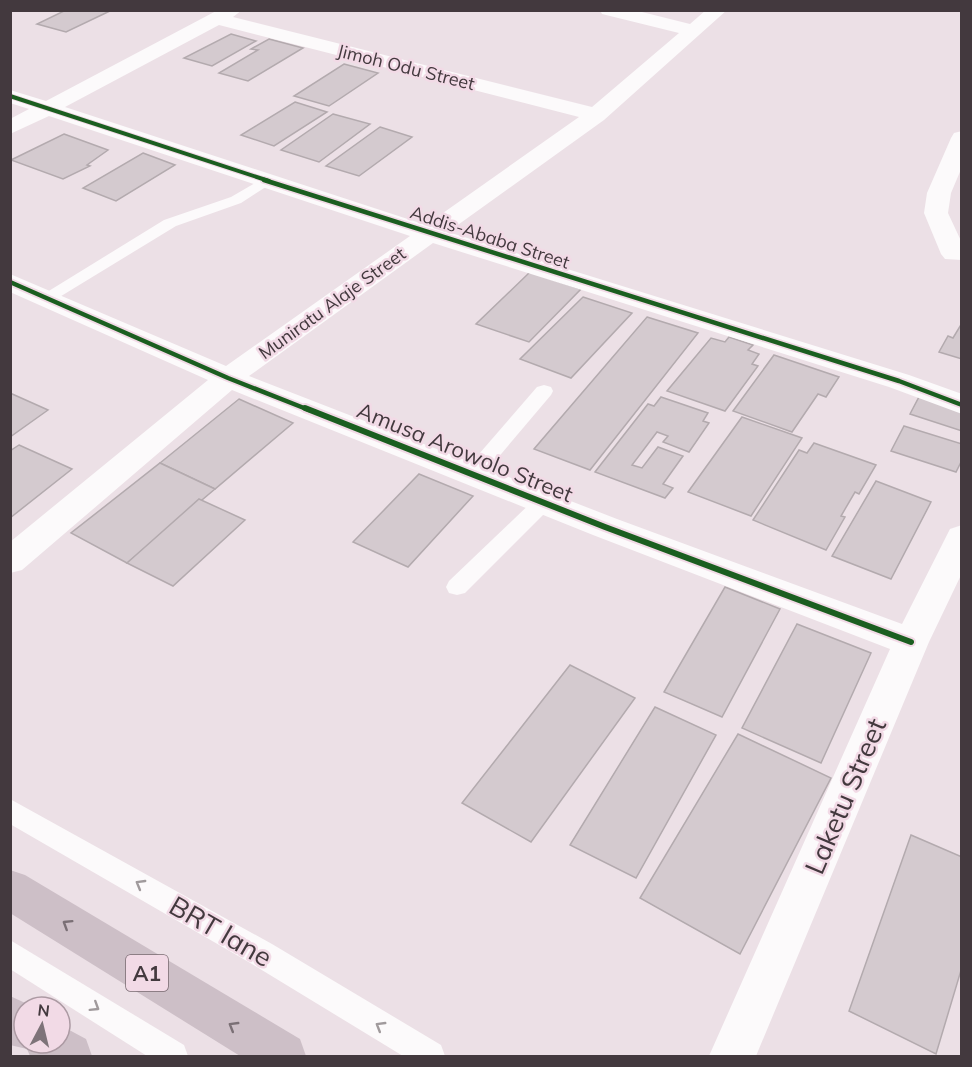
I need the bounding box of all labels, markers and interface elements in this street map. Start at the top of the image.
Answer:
street label: Jimoh Odu Street [335,39,477,95]
street label: Addis-Ababa Street [407,200,573,274]
street label: Muniratu Alaje Street [254,242,410,364]
street label: Amusa Arowolo Street [353,396,577,508]
street label: Laketu Street [797,713,893,879]
one-way arrow [136,880,146,891]
street label: BRT lane [164,888,278,974]
one-way arrow [63,920,73,932]
road number: A1 [126,955,168,991]
north arrow [12,995,72,1055]
text: N [37,999,51,1021]
one-way arrow [89,1000,99,1012]
one-way arrow [229,1022,239,1033]
one-way arrow [376,1022,386,1034]

